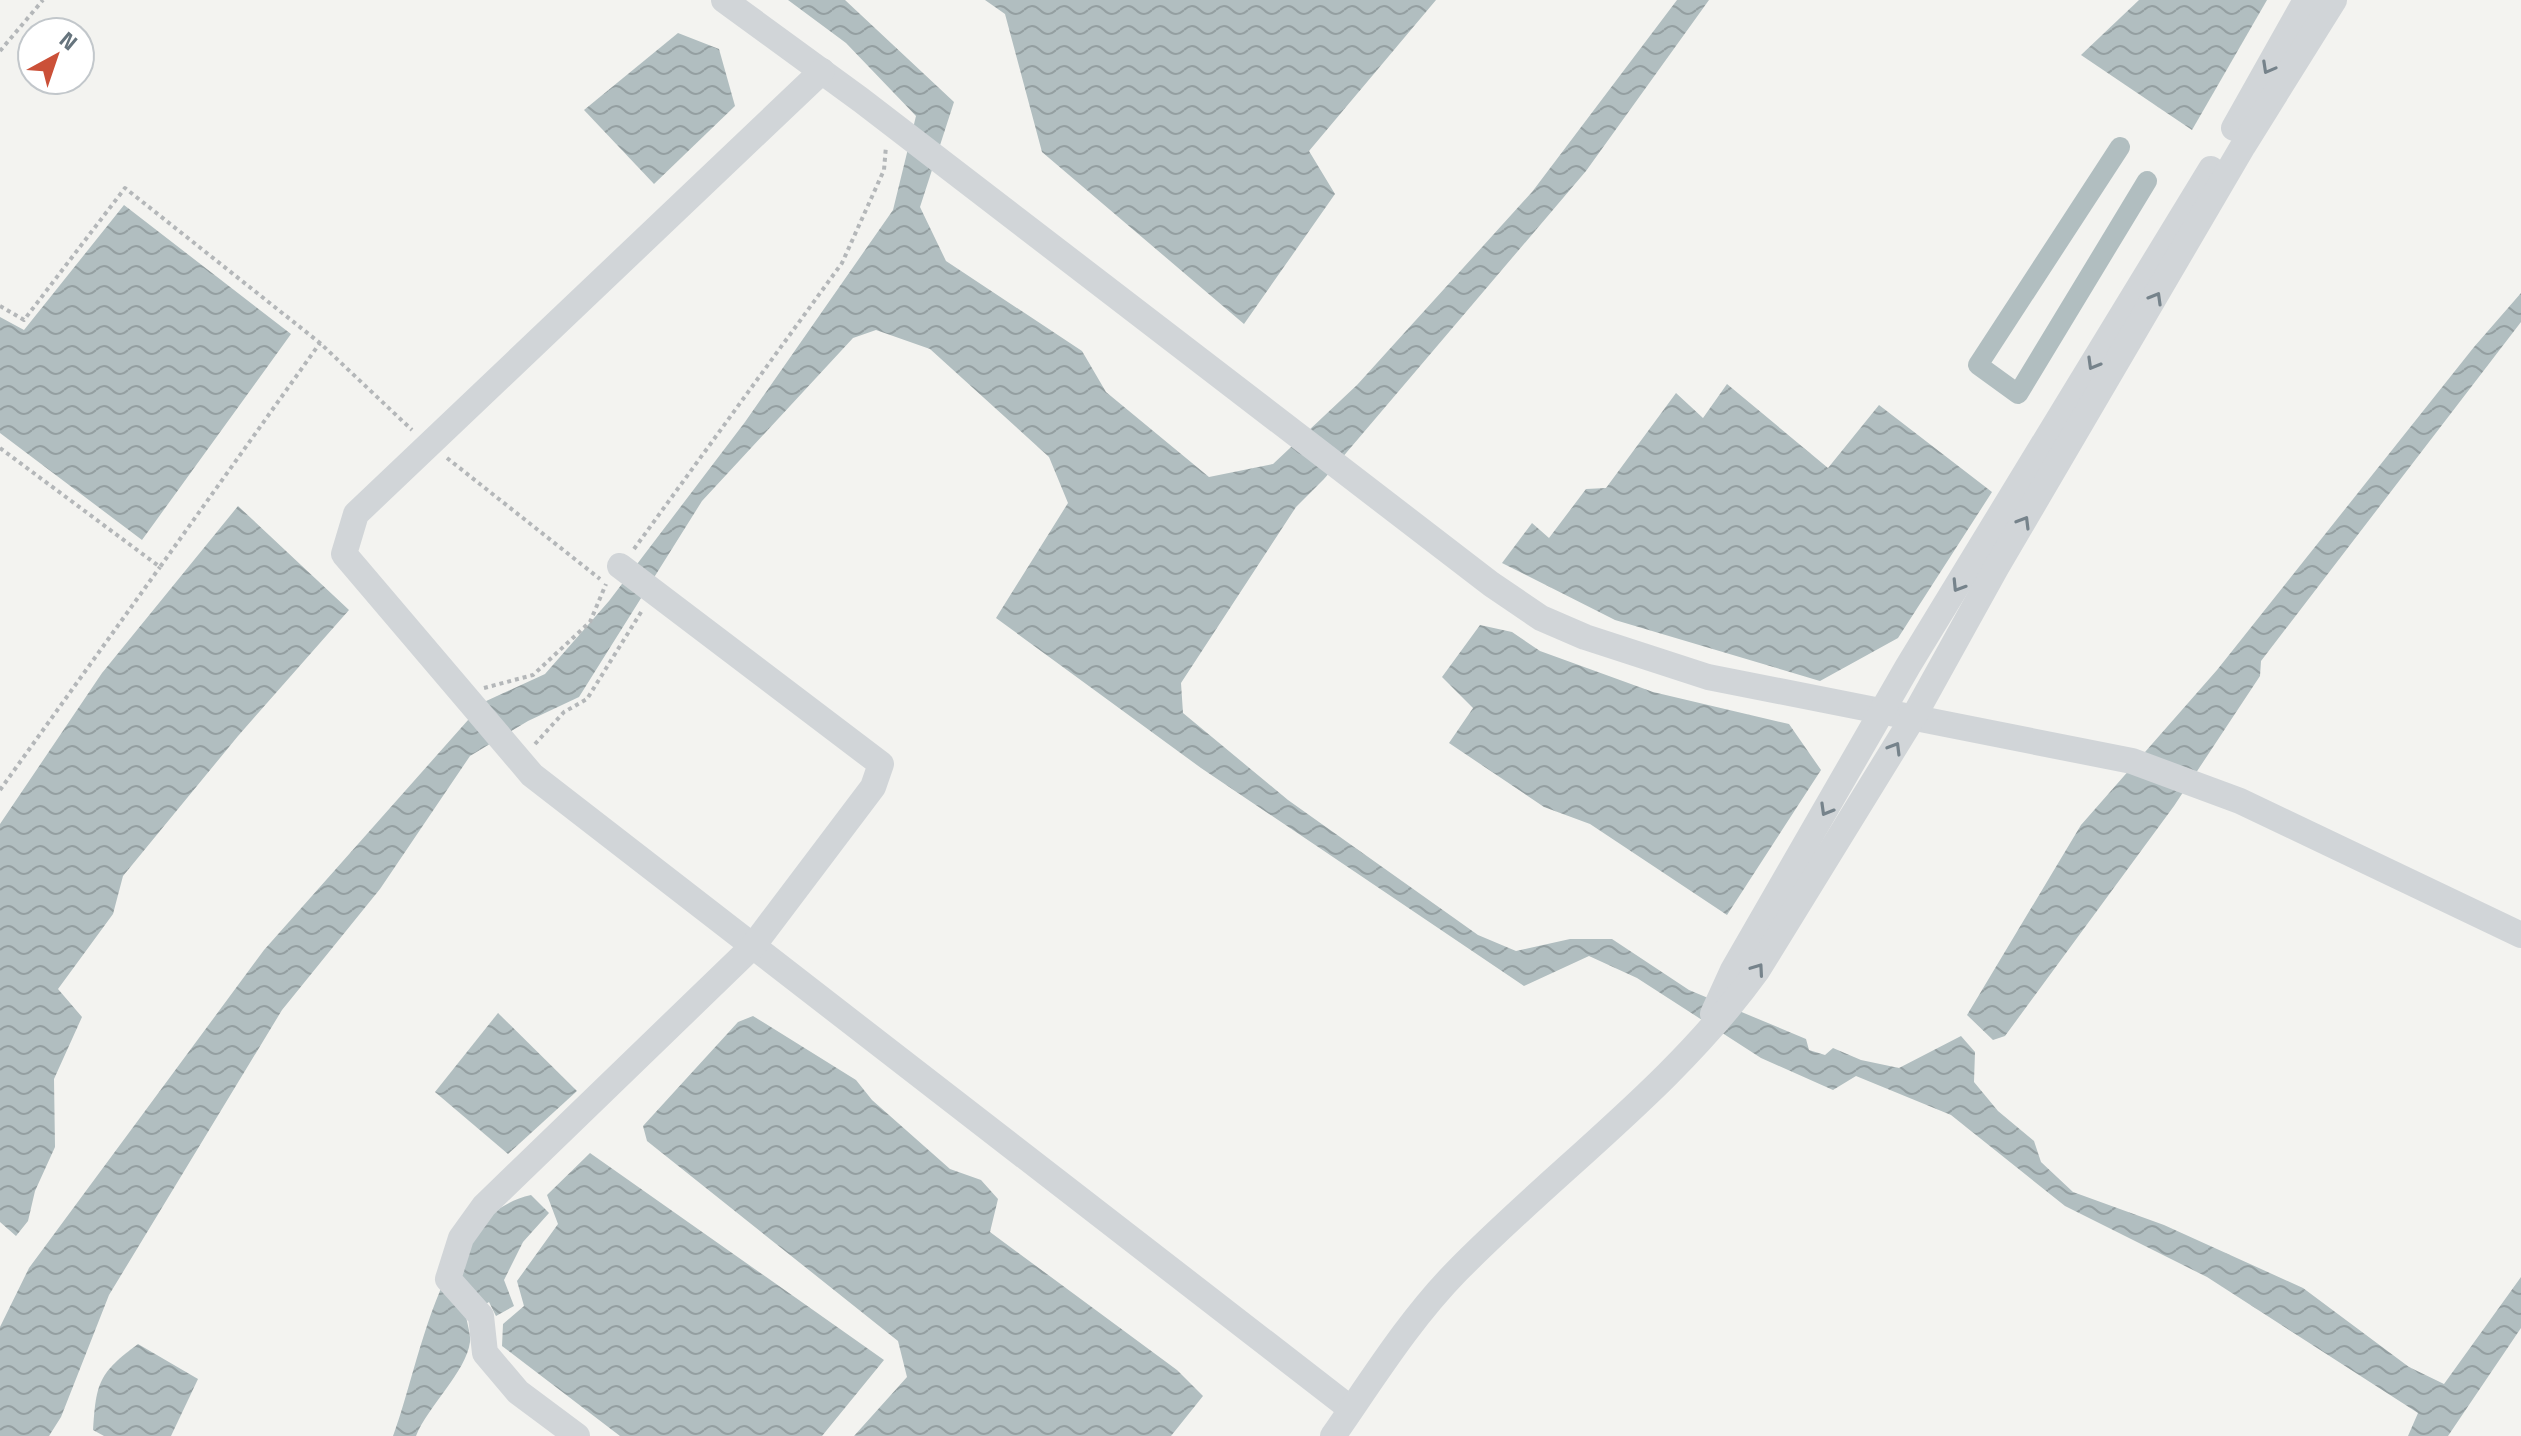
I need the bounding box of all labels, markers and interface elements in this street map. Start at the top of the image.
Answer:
north arrow [16,16,96,96]
text: N [52,23,86,59]
one-way arrow [2262,59,2278,74]
one-way arrow [2146,292,2162,307]
one-way arrow [2087,355,2103,370]
one-way arrow [2014,516,2030,531]
one-way arrow [1953,578,1968,592]
one-way arrow [1885,742,1901,757]
one-way arrow [1820,801,1836,816]
one-way arrow [1748,963,1763,977]

